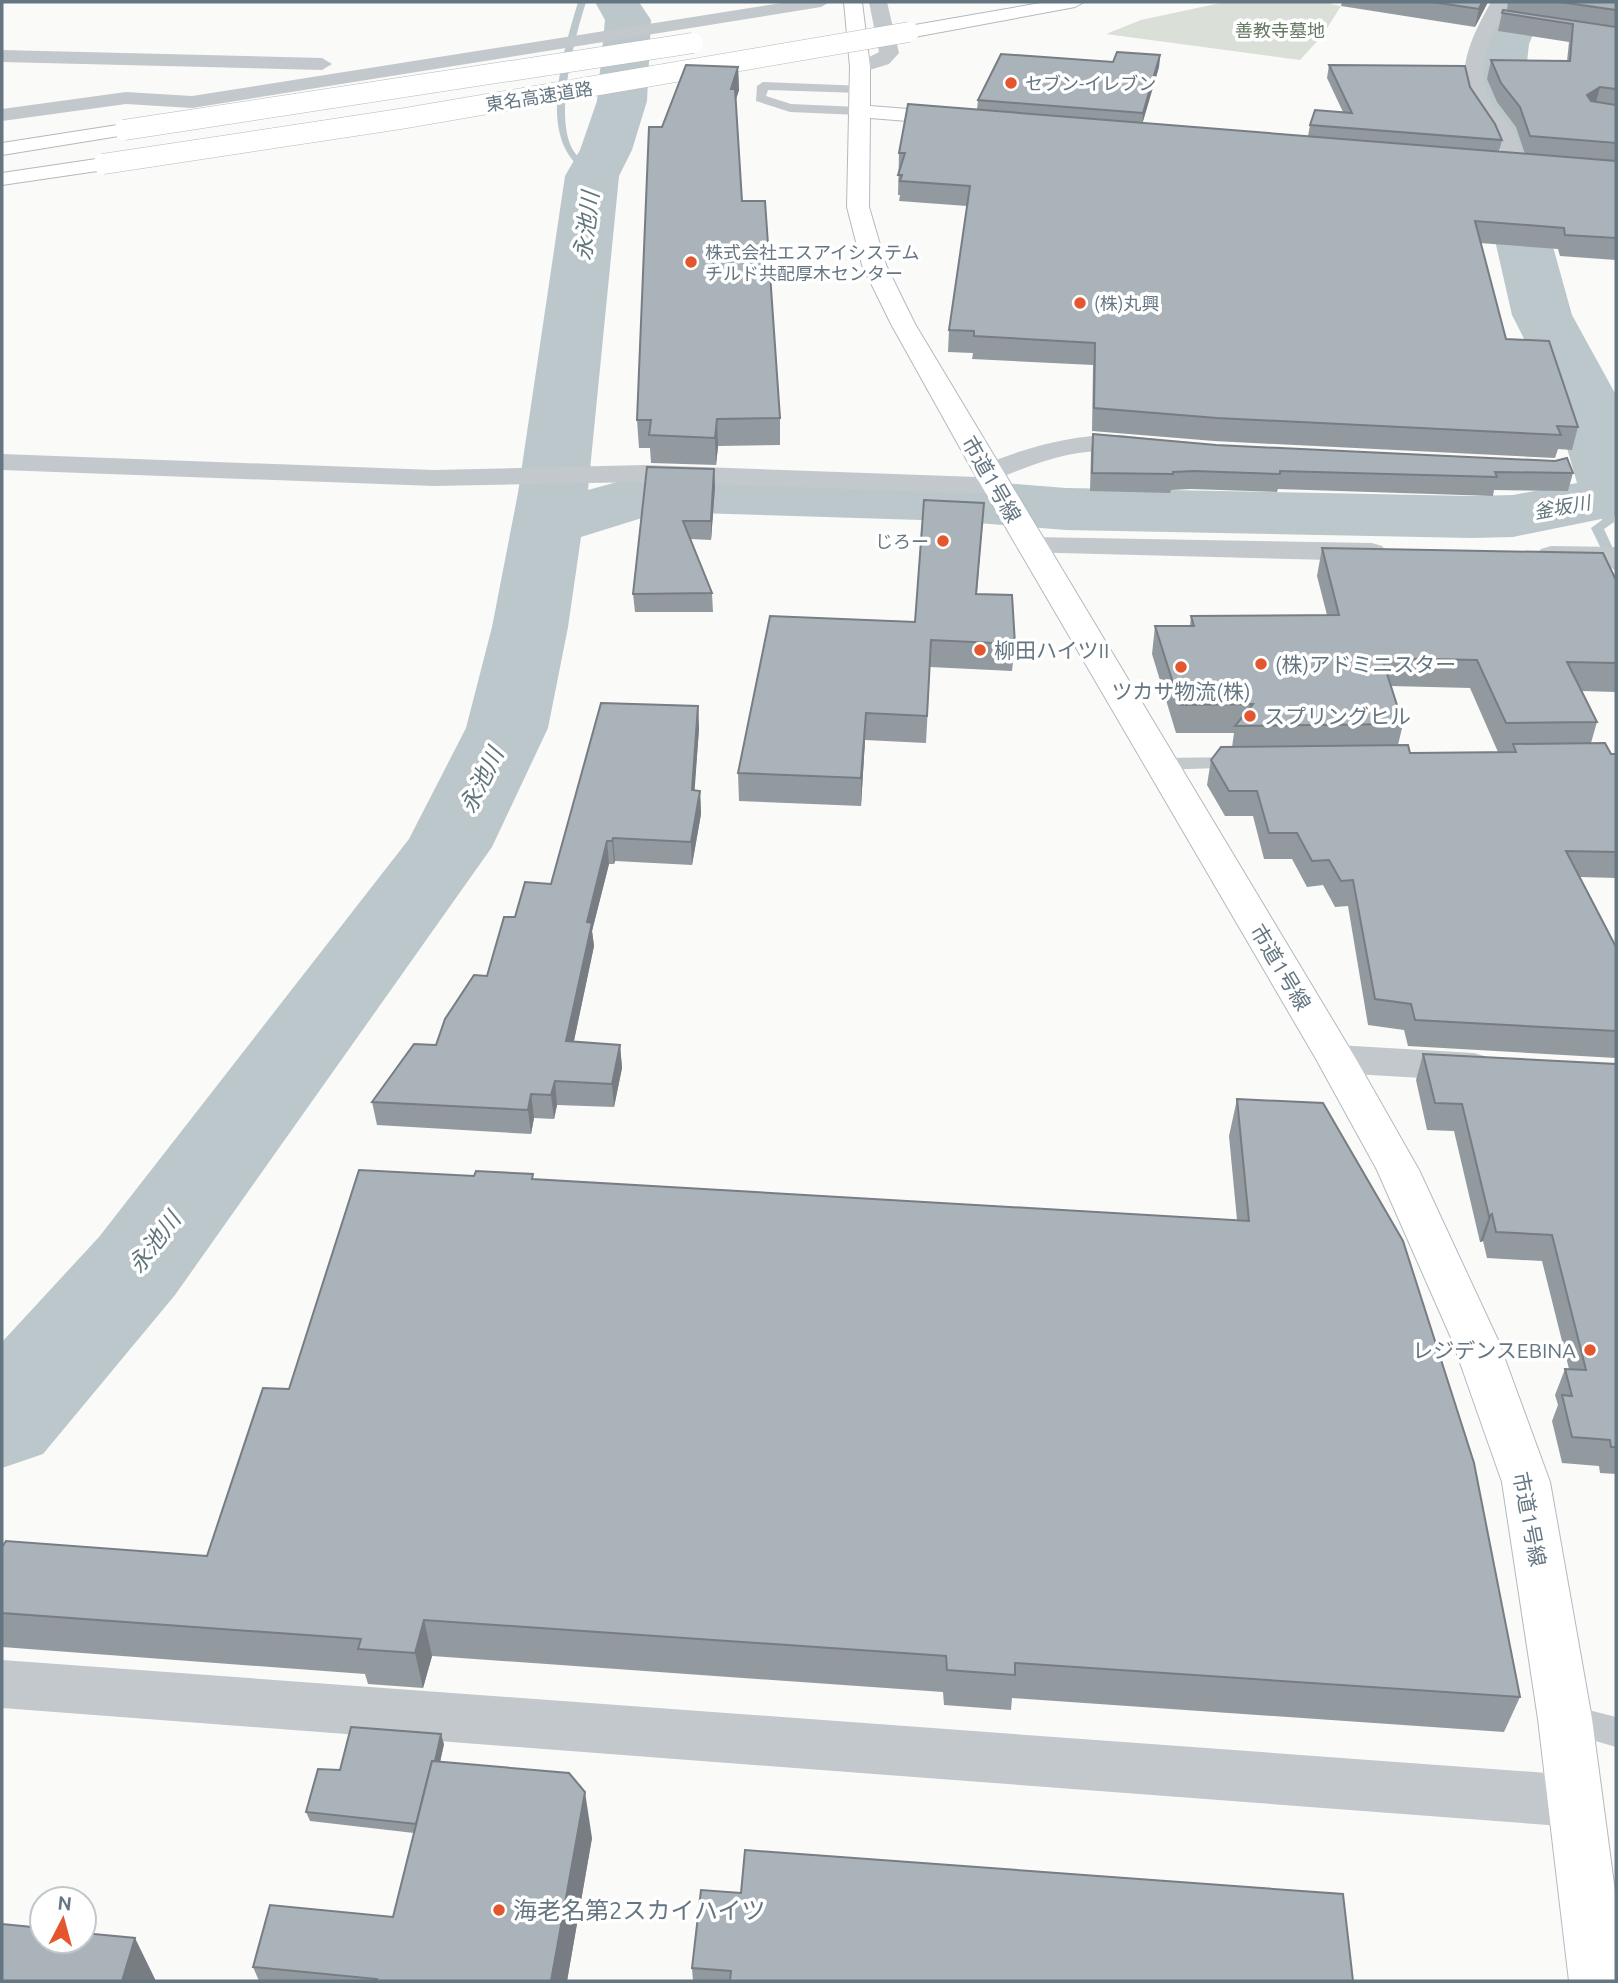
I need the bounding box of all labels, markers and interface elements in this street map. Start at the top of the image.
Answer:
park label: 善教寺墓地 [1235,20,1325,40]
place label: セブン-イレブン [1025,73,1156,93]
marker: セブン-イレブン [1003,75,1019,91]
street label: 東名高速道路 [484,78,594,114]
water label: 永池川 [569,187,603,262]
place label: 株式会社エスアイシステム チルド共配厚木センター [705,242,920,283]
marker: 株式会社エスアイシステム チルド共配厚木センター [683,254,699,270]
place label: (株)丸興 [1094,293,1159,314]
marker: (株)丸興 [1072,295,1088,311]
street label: 市道1号線 [958,431,1026,527]
water label: 釜坂川 [1532,491,1594,523]
place label: じろー [875,531,929,551]
marker: じろー [935,533,951,549]
place label: 柳田ハイツII [994,638,1109,662]
marker: 柳田ハイツII [972,642,988,658]
place label: (株)アドミニスター [1275,652,1456,676]
marker: (株)アドミニスター [1253,656,1269,672]
marker: ツカサ物流(株) [1173,659,1189,675]
place label: ツカサ物流(株) [1111,679,1251,703]
place label: スプリングヒル [1264,704,1411,728]
marker: スプリングヒル [1242,708,1258,724]
water label: 永池川 [455,741,509,816]
street label: 市道1号線 [1246,920,1316,1014]
water label: 永池川 [123,1205,187,1277]
place label: レジデンスEBINA [1412,1338,1576,1362]
marker: レジデンスEBINA [1582,1342,1598,1358]
street label: 市道1号線 [1509,1470,1551,1568]
north arrow [28,1885,98,1955]
text: N [57,1891,73,1915]
place label: 海老名第2スカイハイツ [513,1897,766,1924]
marker: 海老名第2スカイハイツ [491,1902,507,1918]

